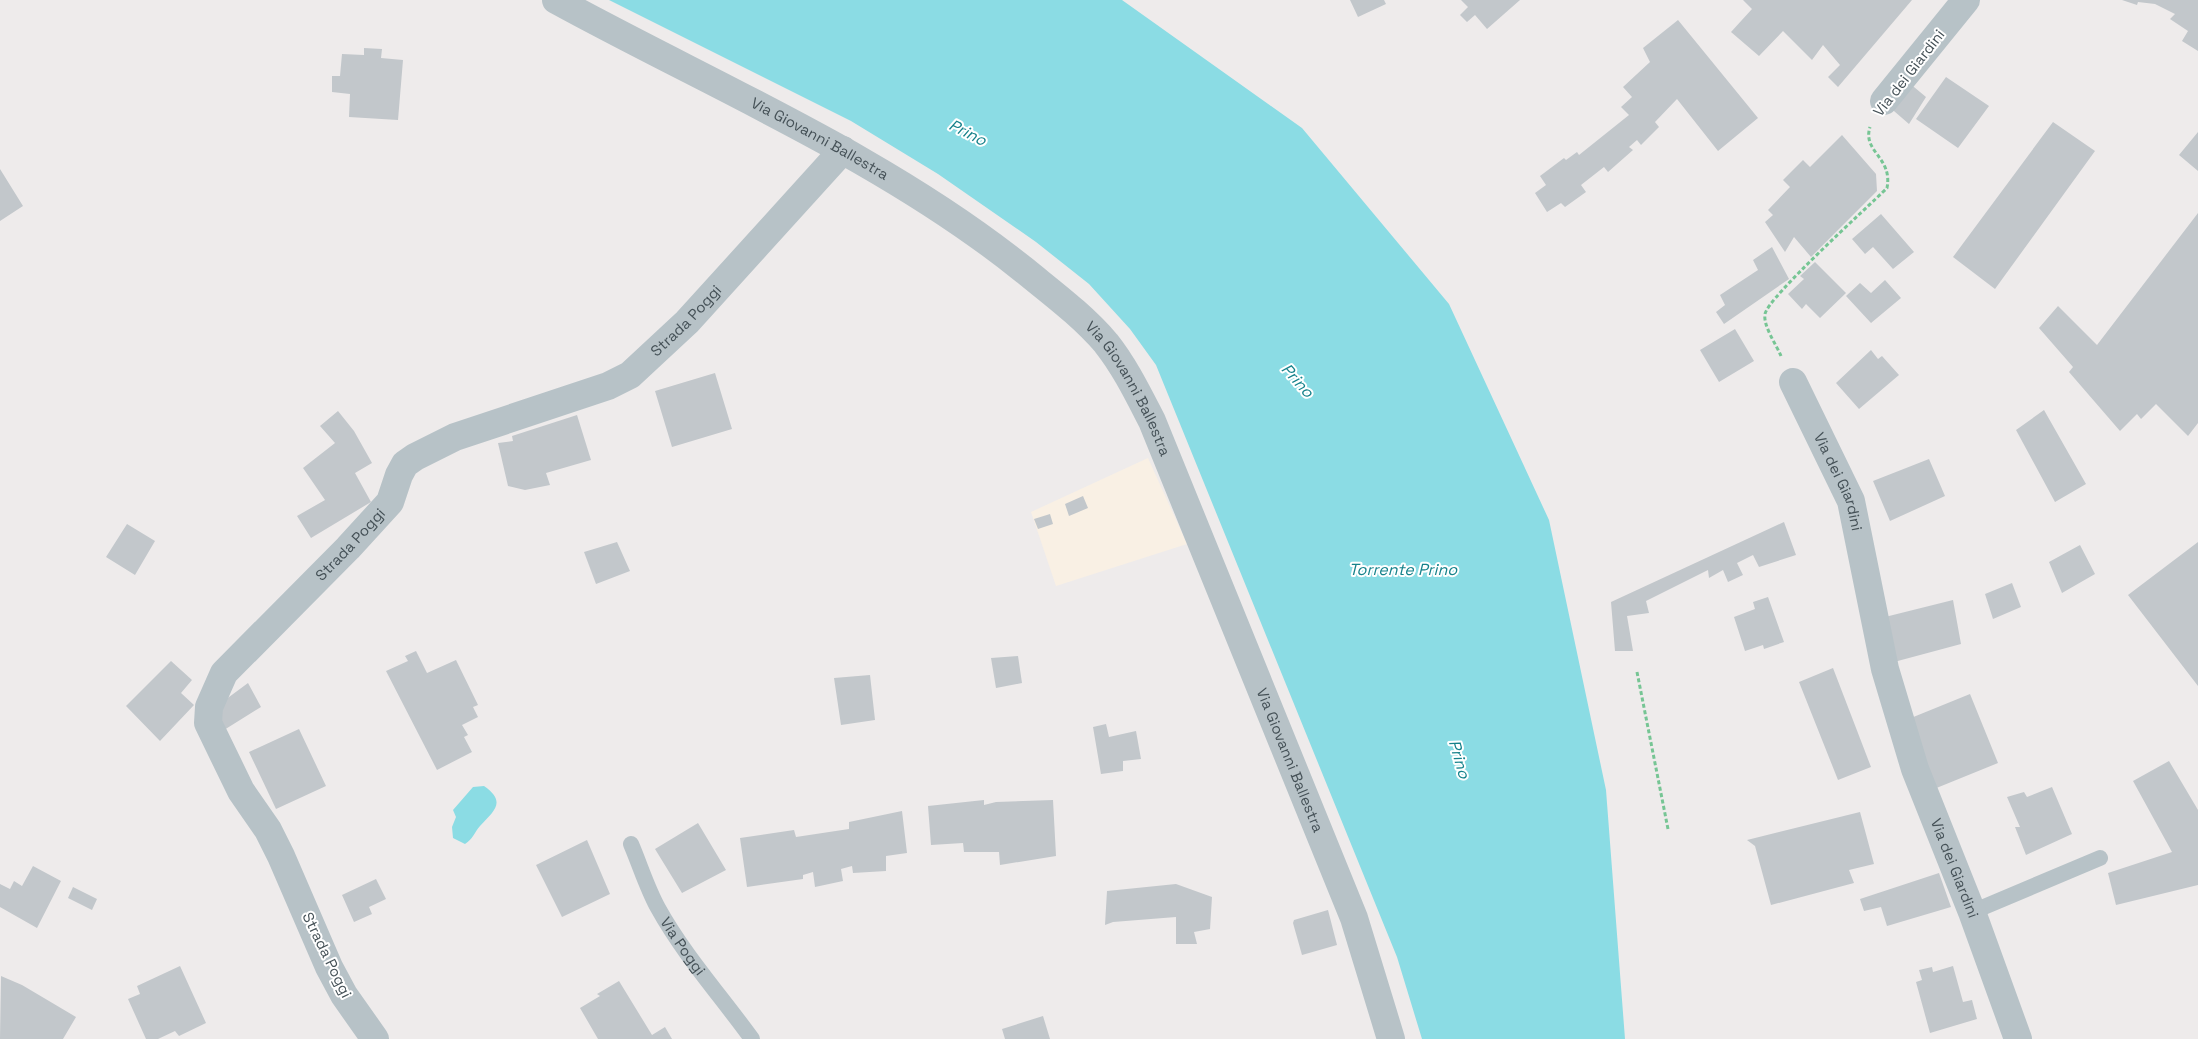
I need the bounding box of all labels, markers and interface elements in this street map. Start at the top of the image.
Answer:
street label: Via dei Giardini [1869,25,1949,120]
street label: Via Giovanni Ballestra [748,93,893,184]
water label: Prino [946,114,991,151]
street label: Strada Poggi [646,281,725,360]
street label: Via Giovanni Ballestra [1082,317,1175,459]
water label: Prino [1277,359,1319,403]
street label: Via dei Giardini [1810,429,1867,533]
street label: Strada Poggi [311,504,389,584]
water label: Torrente Prino [1349,559,1458,580]
street label: Via Giovanni Ballestra [1253,685,1328,835]
water label: Prino [1444,737,1475,782]
street label: Via dei Giardini [1927,816,1983,920]
street label: Strada Poggi [299,909,356,1001]
street label: Via Poggi [656,913,710,979]

